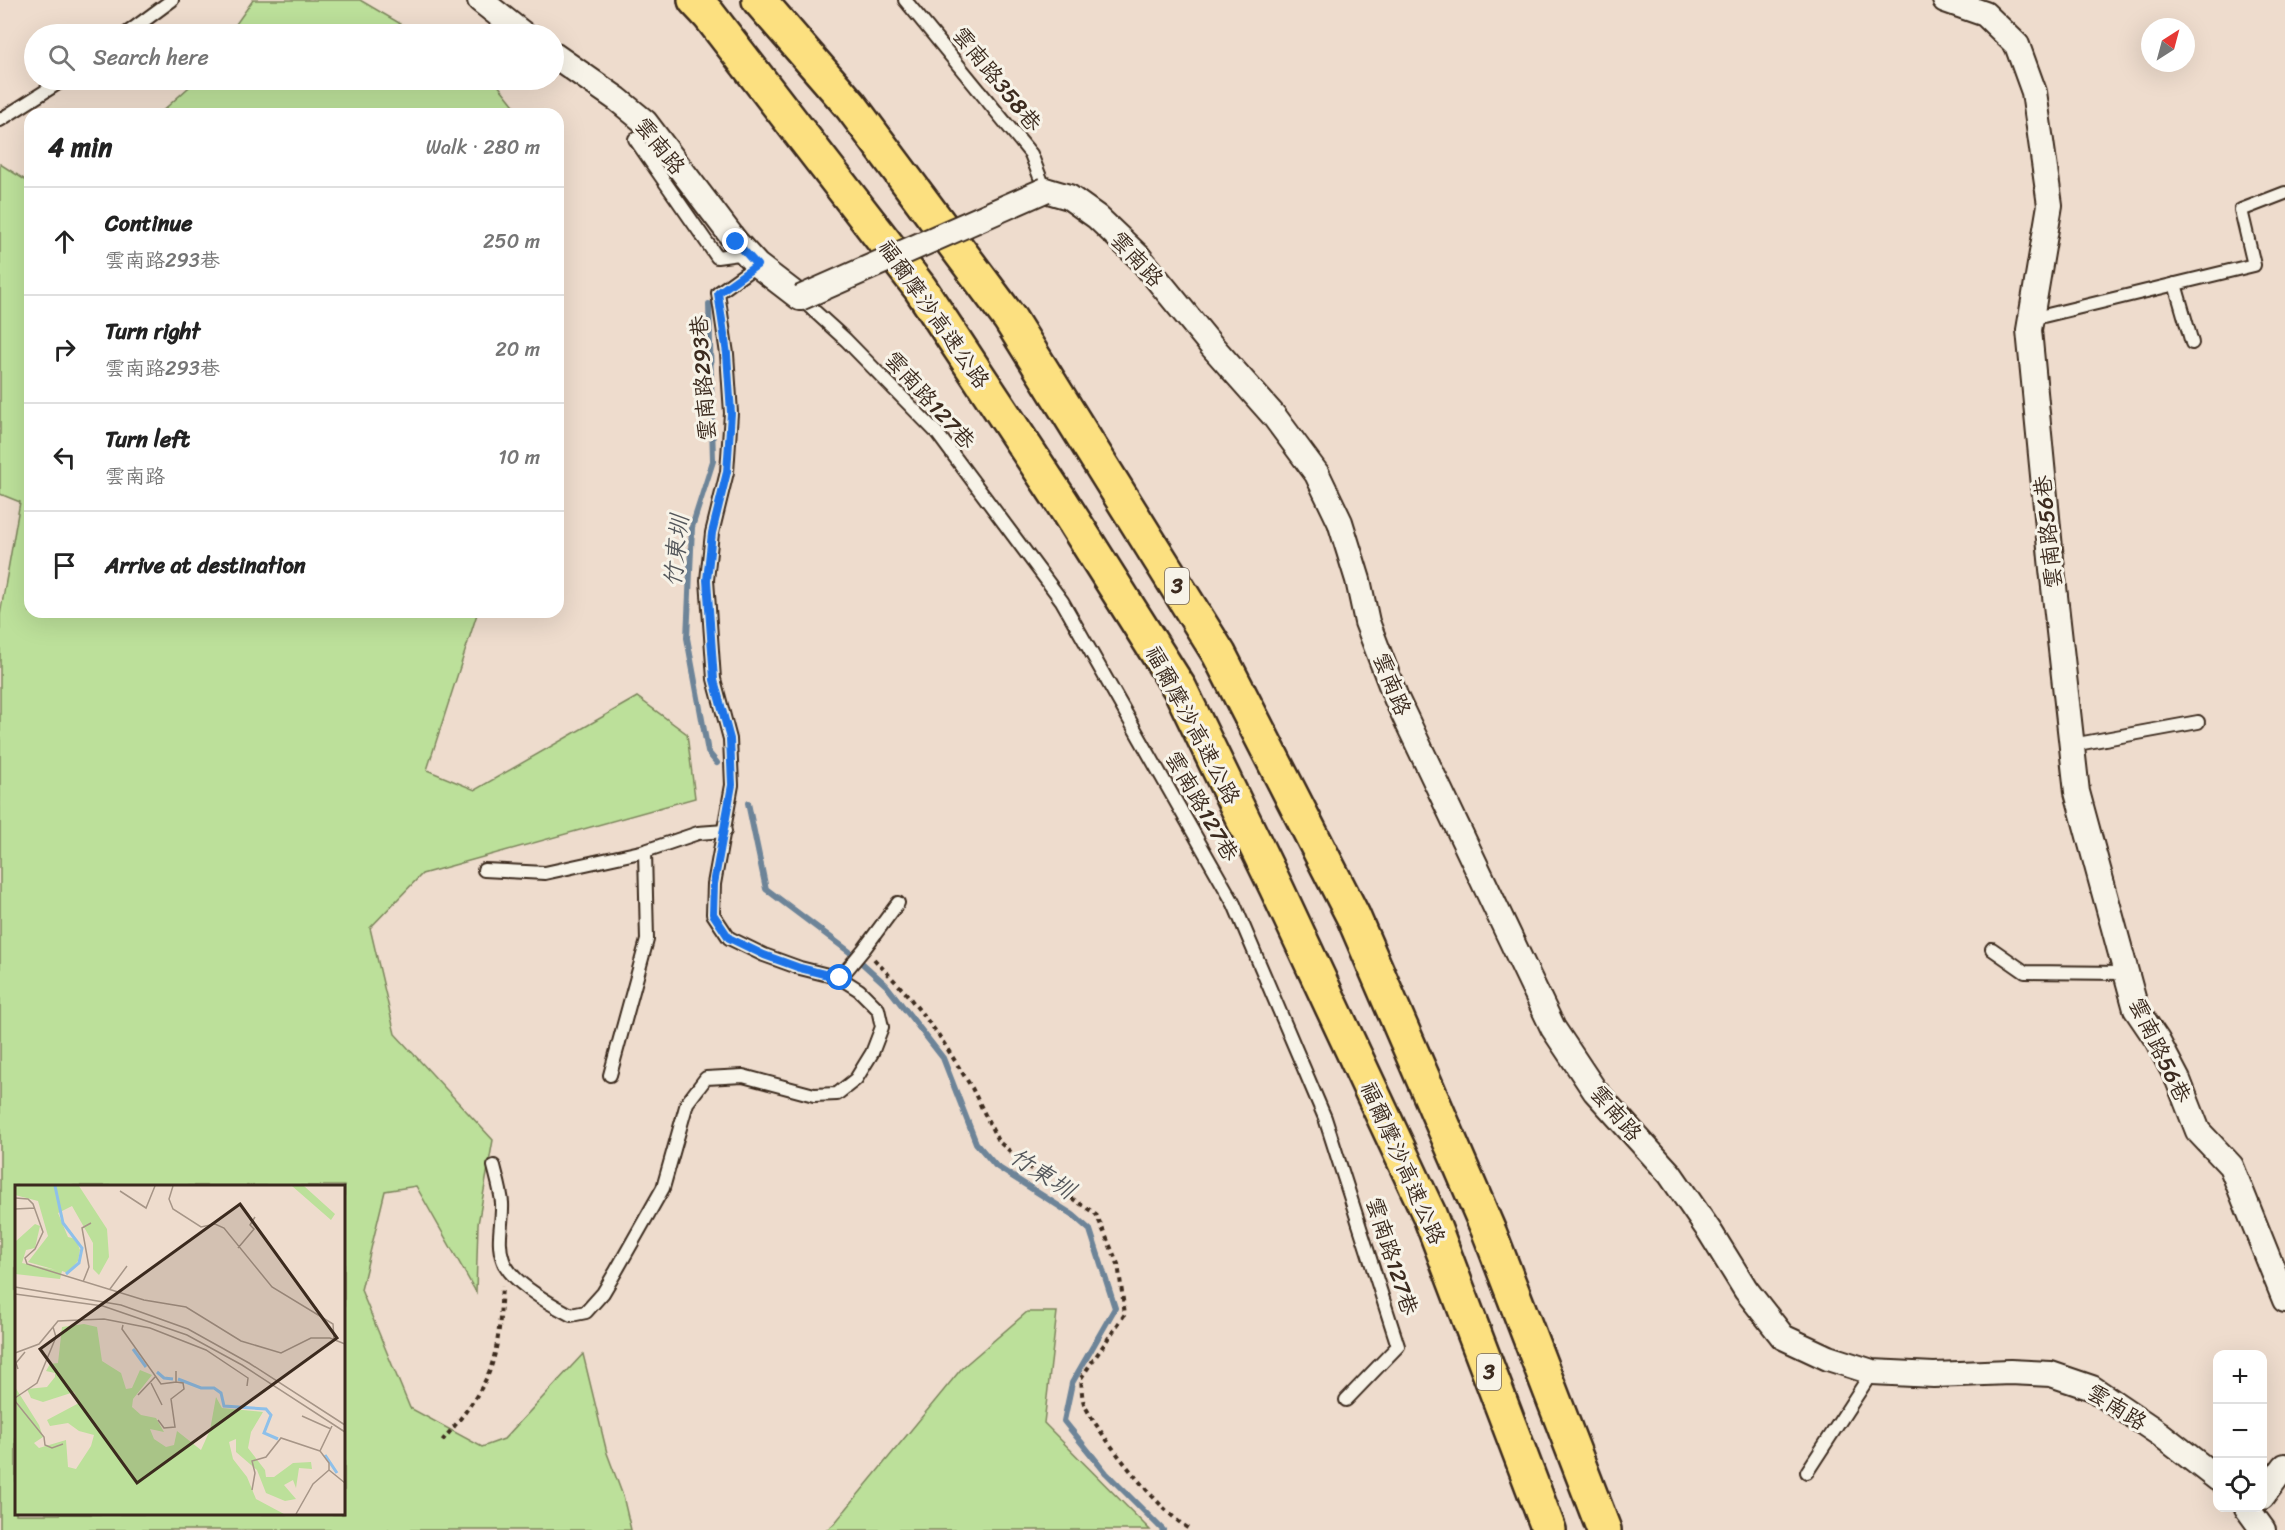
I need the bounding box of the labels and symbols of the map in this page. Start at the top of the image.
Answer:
street label: 雲南路358巷 [942,17,1052,141]
north arrow [2141,18,2195,72]
street label: 雲南路 [624,108,696,184]
street label: 雲南路 [1100,222,1174,296]
route end [722,228,748,254]
street label: 福爾摩沙高速公路 [868,231,1000,397]
street label: 雲南路293巷 [679,314,727,442]
street label: 雲南路127巷 [874,341,986,459]
street label: 雲南路56巷 [2023,473,2073,591]
water label: 竹東圳 [651,510,701,589]
road number: 3 [1165,568,1189,604]
street label: 福爾摩沙高速公路 [1134,638,1252,812]
street label: 雲南路 [1362,646,1422,722]
street label: 雲南路127巷 [1154,743,1250,869]
route start [826,964,852,990]
street label: 雲南路56巷 [2117,990,2203,1110]
street label: 福爾摩沙高速公路 [1349,1075,1457,1251]
street label: 雲南路 [1580,1075,1652,1151]
water label: 竹東圳 [1000,1136,1086,1212]
inset map [15,1185,345,1515]
street label: 雲南路127巷 [1354,1192,1430,1320]
road number: 3 [1477,1354,1501,1390]
street label: 雲南路 [2079,1373,2155,1441]

